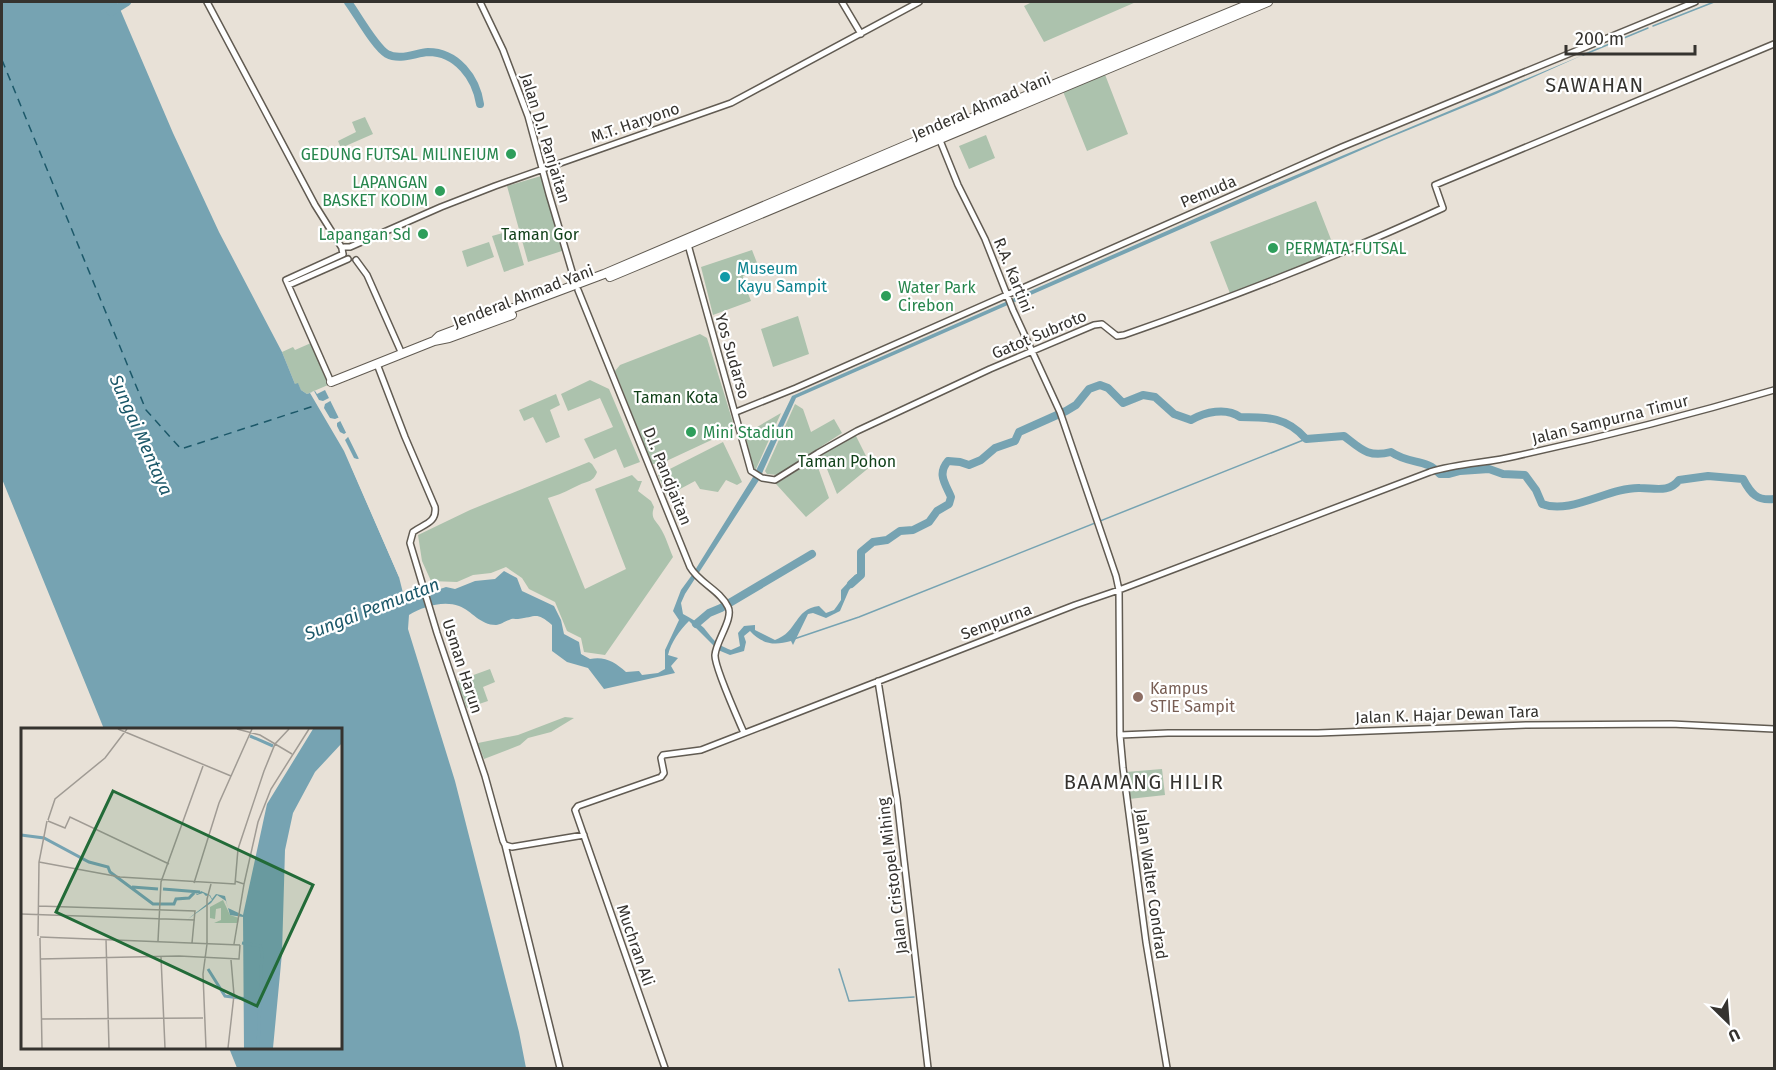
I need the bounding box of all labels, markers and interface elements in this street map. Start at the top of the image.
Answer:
scale bar [1566,18,1695,56]
text: 200 m [1575,28,1624,50]
street label: Jenderal Ahmad Yani [909,69,1054,144]
street label: Jalan D.I. Panjaitan [517,71,574,205]
district label: SAWAHAN [1545,73,1645,97]
street label: M.T. Haryono [588,98,682,146]
place label: GEDUNG FUTSAL MILINEIUM [301,145,499,164]
marker: GEDUNG FUTSAL MILINEIUM [504,147,518,161]
street label: Pemuda [1177,171,1239,212]
place label: LAPANGAN BASKET KODIM [322,173,428,210]
marker: LAPANGAN BASKET KODIM [433,184,447,198]
place label: Lapangan Sd [318,225,411,244]
park label: Taman Gor [501,225,580,244]
marker: Lapangan Sd [416,227,430,241]
street label: R.A. Kartini [990,235,1037,315]
place label: PERMATA FUTSAL [1285,239,1406,258]
marker: PERMATA FUTSAL [1266,241,1280,255]
place label: Museum Kayu Sampit [737,259,827,296]
street label: Jenderal Ahmad Yani [450,261,596,332]
marker: Museum Kayu Sampit [718,270,732,284]
place label: Water Park Cirebon [898,278,976,315]
marker: Water Park Cirebon [879,289,893,303]
street label: Gatot Subroto [989,306,1089,363]
street label: Yos Sudarso [711,311,754,401]
water label: Sungai Mentaya [104,370,177,499]
park label: Taman Kota [633,388,719,407]
street label: Jalan Sampurna Timur [1530,391,1691,448]
place label: Mini Stadiun [703,423,794,442]
street label: D.I. Pandjaitan [639,424,696,528]
marker: Mini Stadiun [684,425,698,439]
park label: Taman Pohon [798,452,896,471]
water label: Sungai Pemuatan [301,573,442,645]
street label: Sempurna [958,599,1034,644]
street label: Usman Harun [438,616,487,716]
place label: Kampus STIE Sampit [1150,679,1235,716]
marker: Kampus STIE Sampit [1131,690,1145,704]
street label: Jalan K. Hajar Dewan Tara [1355,702,1539,727]
inset map [21,728,342,1049]
district label: BAAMANG HILIR [1064,770,1224,794]
street label: Jalan Cristopel Mihing [873,796,912,955]
street label: Jalan Walter Condrad [1132,808,1171,961]
street label: Muchran Ali [613,902,658,988]
north arrow [1698,992,1758,1052]
text: U [1725,1024,1743,1046]

